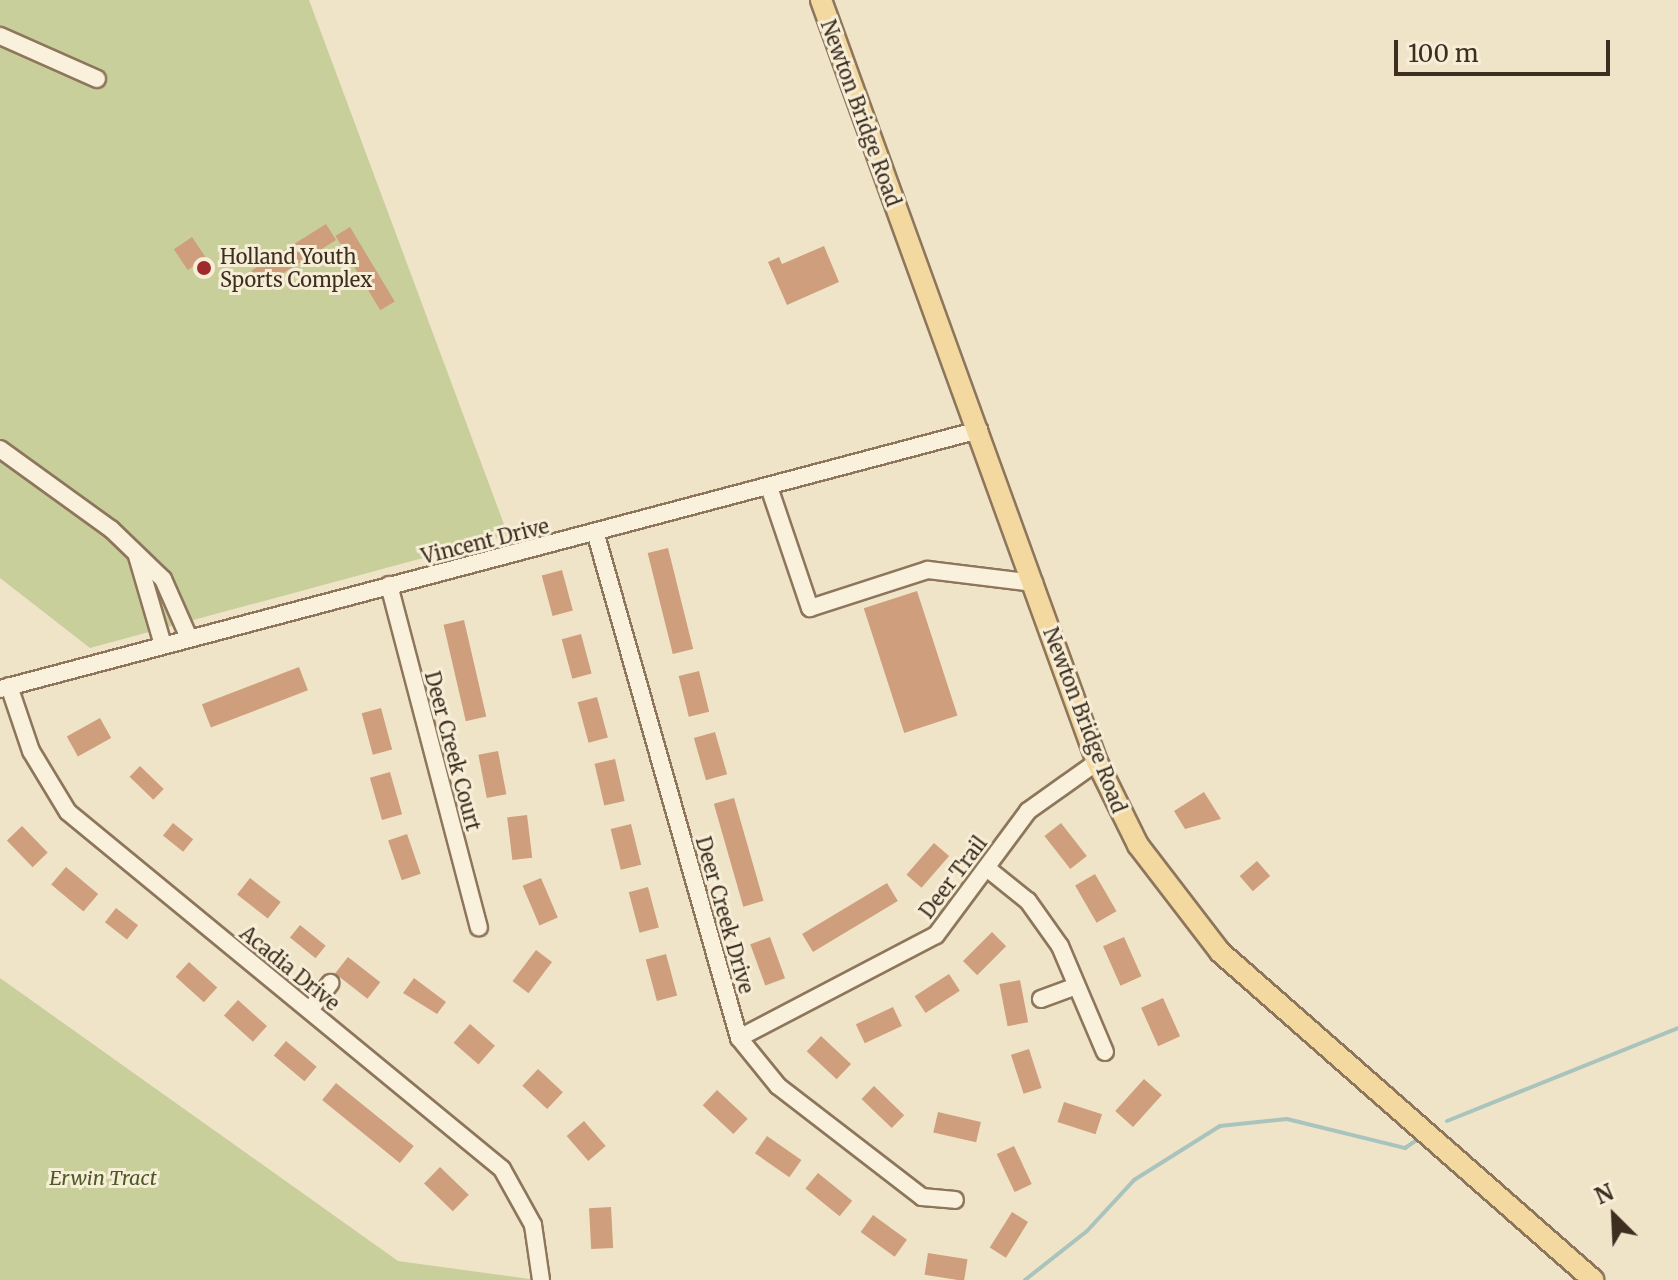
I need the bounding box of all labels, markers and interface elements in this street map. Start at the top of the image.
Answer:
street label: Newton Bridge Road [816,16,906,210]
scale bar [1398,24,1614,74]
text: 100 m [1408,38,1478,69]
place label: Holland Youth Sports Complex [220,244,372,291]
marker: Holland Youth Sports Complex [195,259,213,277]
street label: Vincent Drive [419,514,551,568]
street label: Newton Bridge Road [1039,624,1131,816]
street label: Deer Creek Court [420,669,486,833]
street label: Deer Trail [914,831,992,923]
street label: Deer Creek Drive [691,834,759,996]
street label: Acadia Drive [236,921,344,1015]
park label: Erwin Tract [49,1165,157,1189]
north arrow [1574,1176,1654,1256]
text: N [1591,1178,1618,1210]

